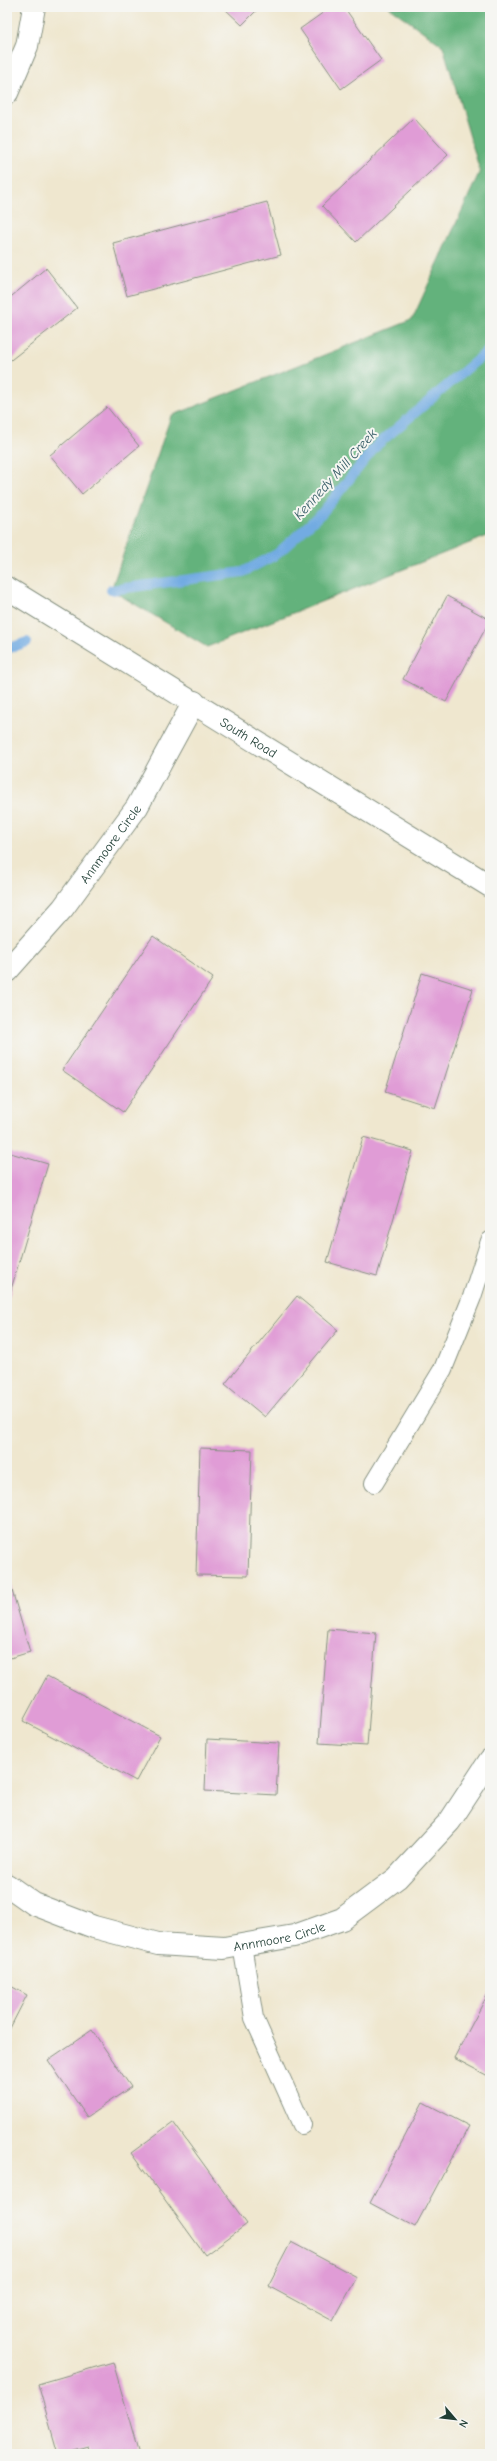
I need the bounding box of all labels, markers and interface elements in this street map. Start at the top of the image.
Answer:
water label: Kennedy Mill Creek [290,425,381,523]
street label: South Road [217,714,280,761]
street label: Annmoore Circle [77,801,145,886]
street label: Annmoore Circle [232,1918,327,1954]
north arrow [435,2399,475,2439]
text: N [456,2417,471,2430]

